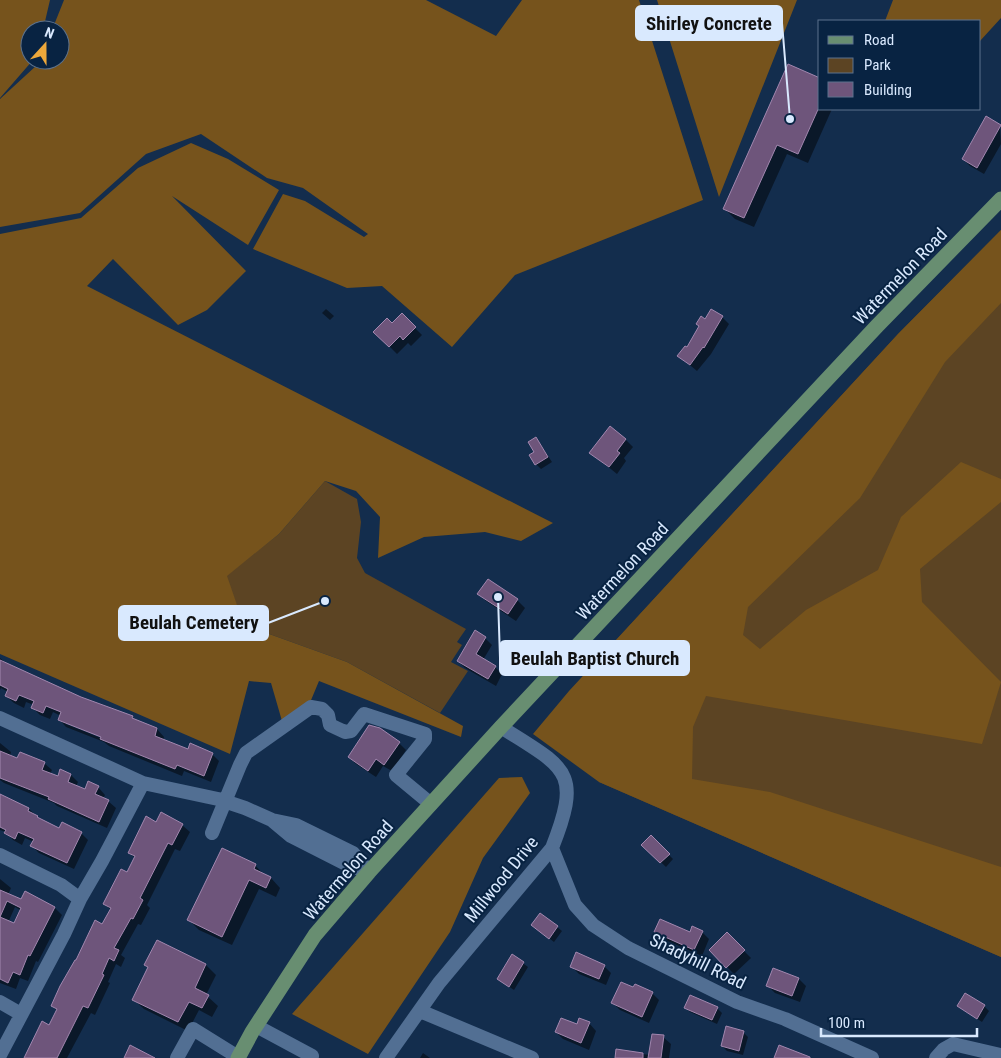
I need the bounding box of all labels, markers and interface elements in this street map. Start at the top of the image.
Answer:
callout: Shirley Concrete [636,6,782,40]
text: Shirley Concrete [646,12,772,35]
north arrow [20,20,70,70]
legend [818,20,981,110]
text: N [43,24,57,42]
text: Road [864,31,894,49]
text: Park [864,56,891,74]
text: Building [864,81,912,99]
street label: Watermelon Road [849,224,951,328]
street label: Watermelon Road [572,518,672,624]
callout: Beulah Cemetery [119,606,268,640]
text: Beulah Cemetery [129,611,259,634]
callout: Beulah Baptist Church [500,641,689,675]
text: Beulah Baptist Church [511,647,679,670]
street label: Watermelon Road [299,816,397,924]
street label: Millwood Drive [460,832,542,926]
street label: Shadyhill Road [646,929,750,993]
scale bar [821,1006,977,1038]
text: 100 m [828,1014,865,1032]

